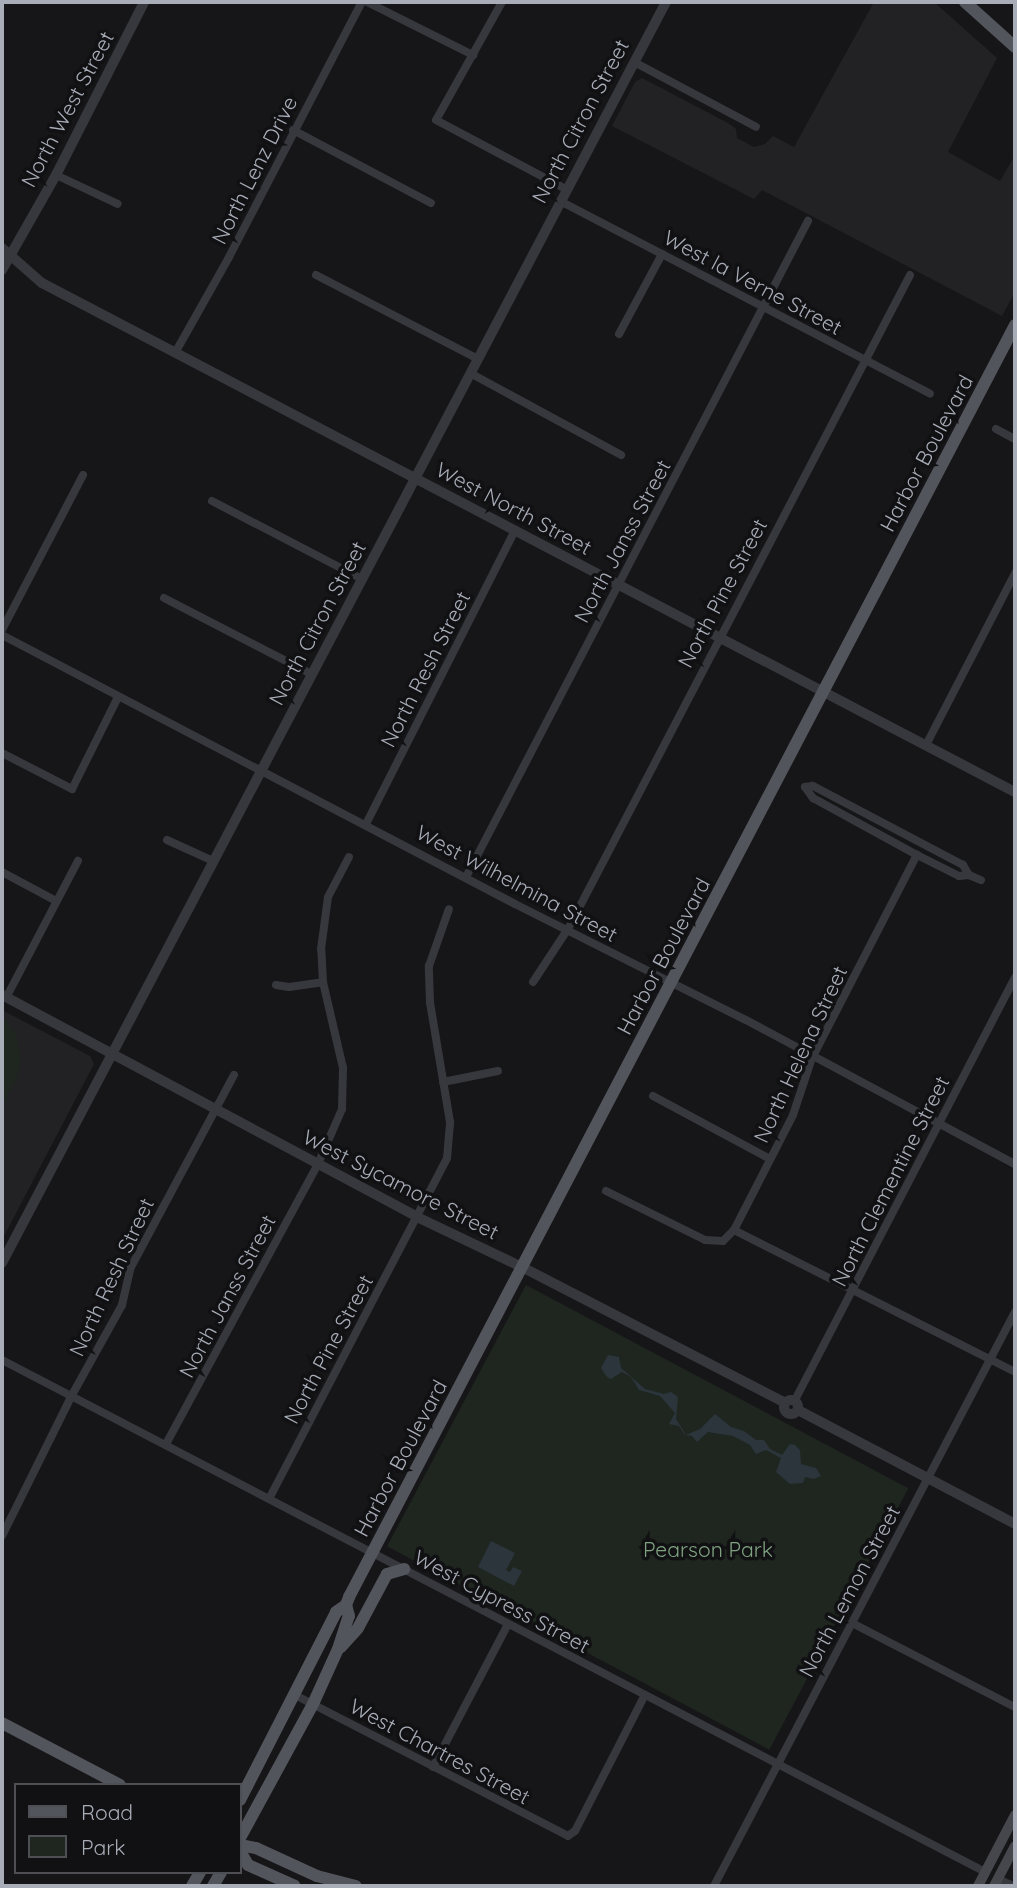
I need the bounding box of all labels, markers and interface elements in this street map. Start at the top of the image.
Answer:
street label: North West Street [15,27,119,191]
street label: North Citron Street [526,35,634,207]
street label: North Lenz Drive [206,92,302,248]
street label: West la Verne Street [660,224,846,340]
street label: Harbor Boulevard [874,370,978,536]
street label: North Janss Street [568,455,676,627]
street label: West North Street [432,456,596,560]
street label: North Pine Street [672,514,772,672]
street label: North Citron Street [263,537,371,709]
street label: North Resh Street [375,587,475,751]
street label: West Wilhelmina Street [412,819,622,947]
street label: Harbor Boulevard [611,873,715,1039]
street label: North Helena Street [748,962,852,1146]
street label: North Clementine Street [826,1072,954,1290]
street label: West Sycamore Street [299,1124,503,1244]
street label: North Resh Street [63,1194,159,1360]
street label: North Janss Street [173,1210,281,1382]
street label: North Pine Street [278,1270,378,1428]
street label: Harbor Boulevard [348,1375,452,1541]
street label: North Lemon Street [793,1501,905,1681]
park label: Pearson Park [643,1536,773,1562]
street label: West Cypress Street [410,1544,594,1658]
street label: West Chartres Street [346,1693,534,1809]
legend [14,1783,242,1874]
text: Road [81,1799,133,1825]
text: Park [81,1834,125,1860]

